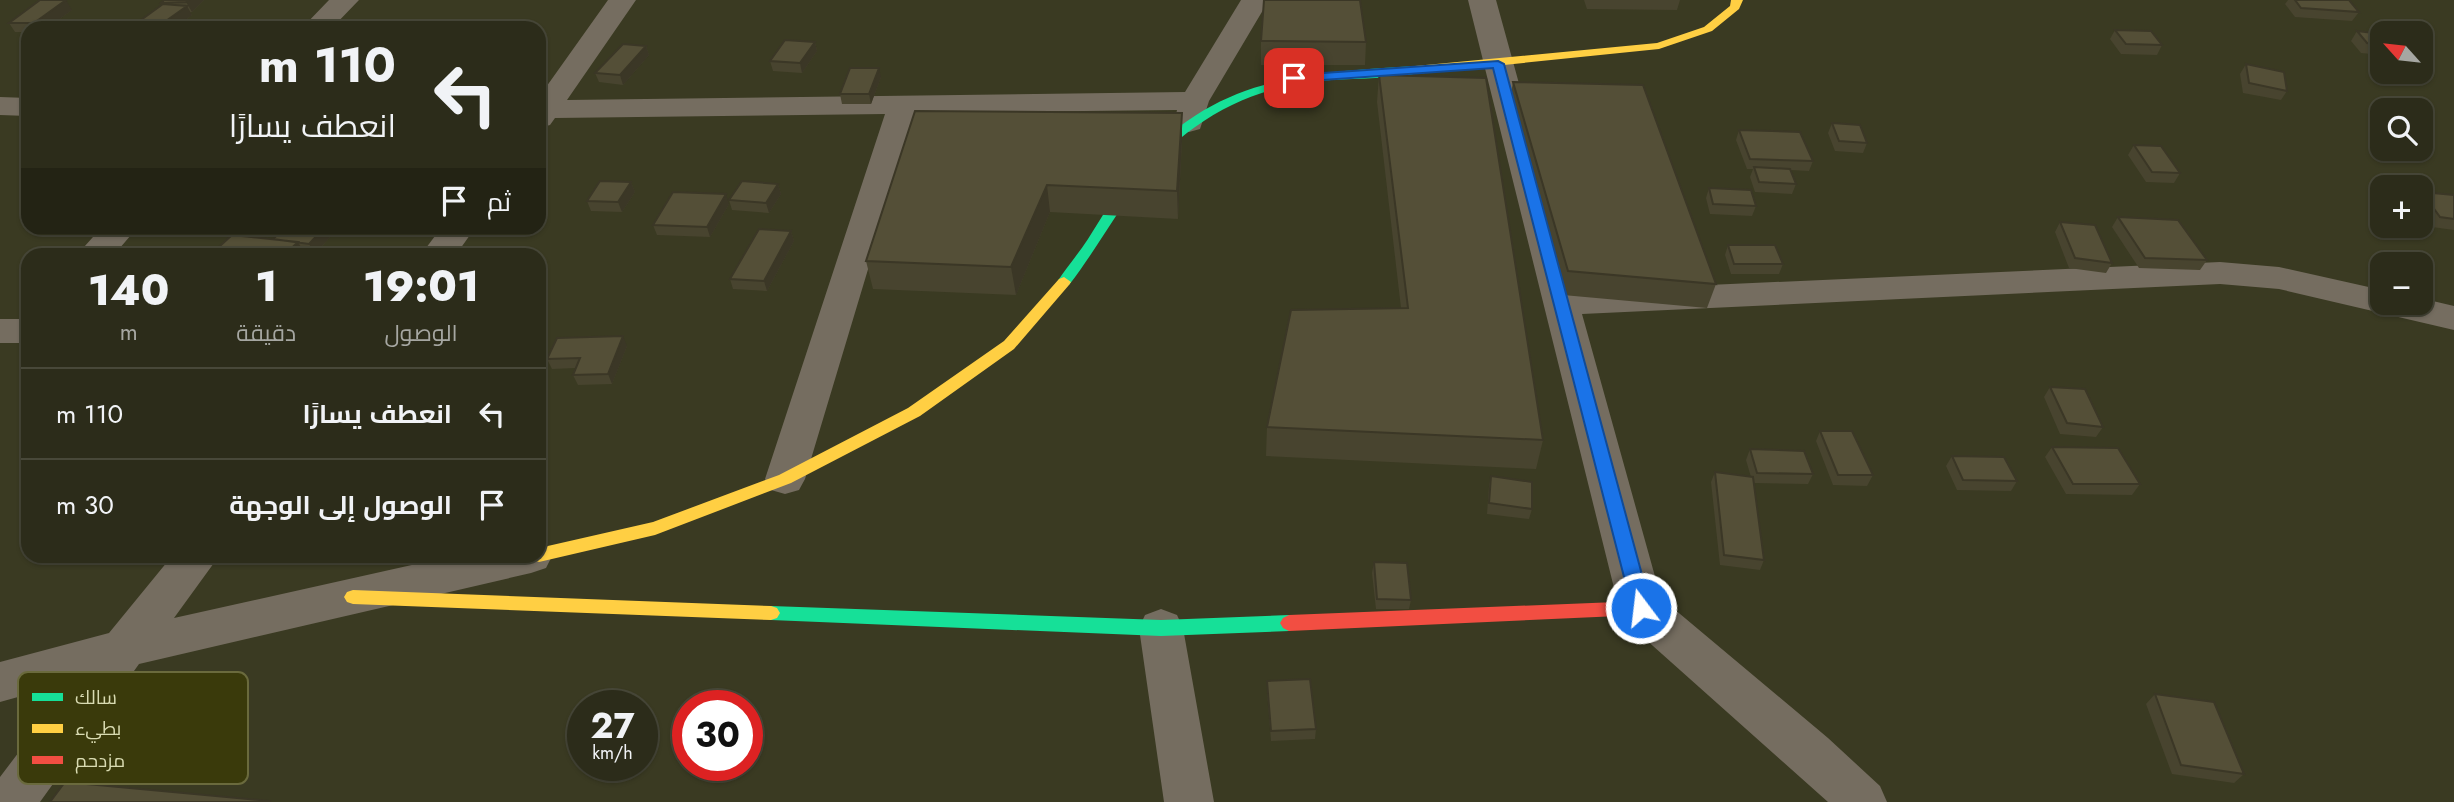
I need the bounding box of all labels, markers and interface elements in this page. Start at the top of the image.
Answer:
north arrow [2370,21,2432,84]
map controls [2370,21,2433,315]
text: 110 m [259,30,396,100]
pin [1264,48,1324,108]
icon: left [420,49,511,140]
icon: arrive [1275,59,1313,97]
button: search [2370,98,2433,161]
text: انعطف يسارًا [229,103,396,149]
button: + [2370,175,2433,238]
icon: arrive [435,182,473,220]
text: ثم [487,183,511,221]
button: − [2370,252,2433,315]
text: 1 [255,256,277,317]
text: 19:01 [363,256,479,317]
text: 140 [88,260,169,321]
text: m [120,315,138,349]
text: دقيقة [236,316,296,350]
text: الوصول [384,316,458,350]
text: 110 m [56,395,123,433]
text: انعطف يسارًا [302,395,452,433]
icon: left [473,395,511,433]
text: 30 m [56,486,114,524]
text: الوصول إلى الوجهة [229,486,452,524]
icon: arrive [473,486,511,524]
position arrow [1604,571,1678,645]
legend [18,672,248,784]
text: سالك [75,684,117,711]
speed limit sign: 30 [672,690,763,781]
text: 27 [590,701,635,751]
text: بطيء [75,715,121,743]
text: km/h [592,740,633,766]
text: مزدحم [75,747,125,774]

